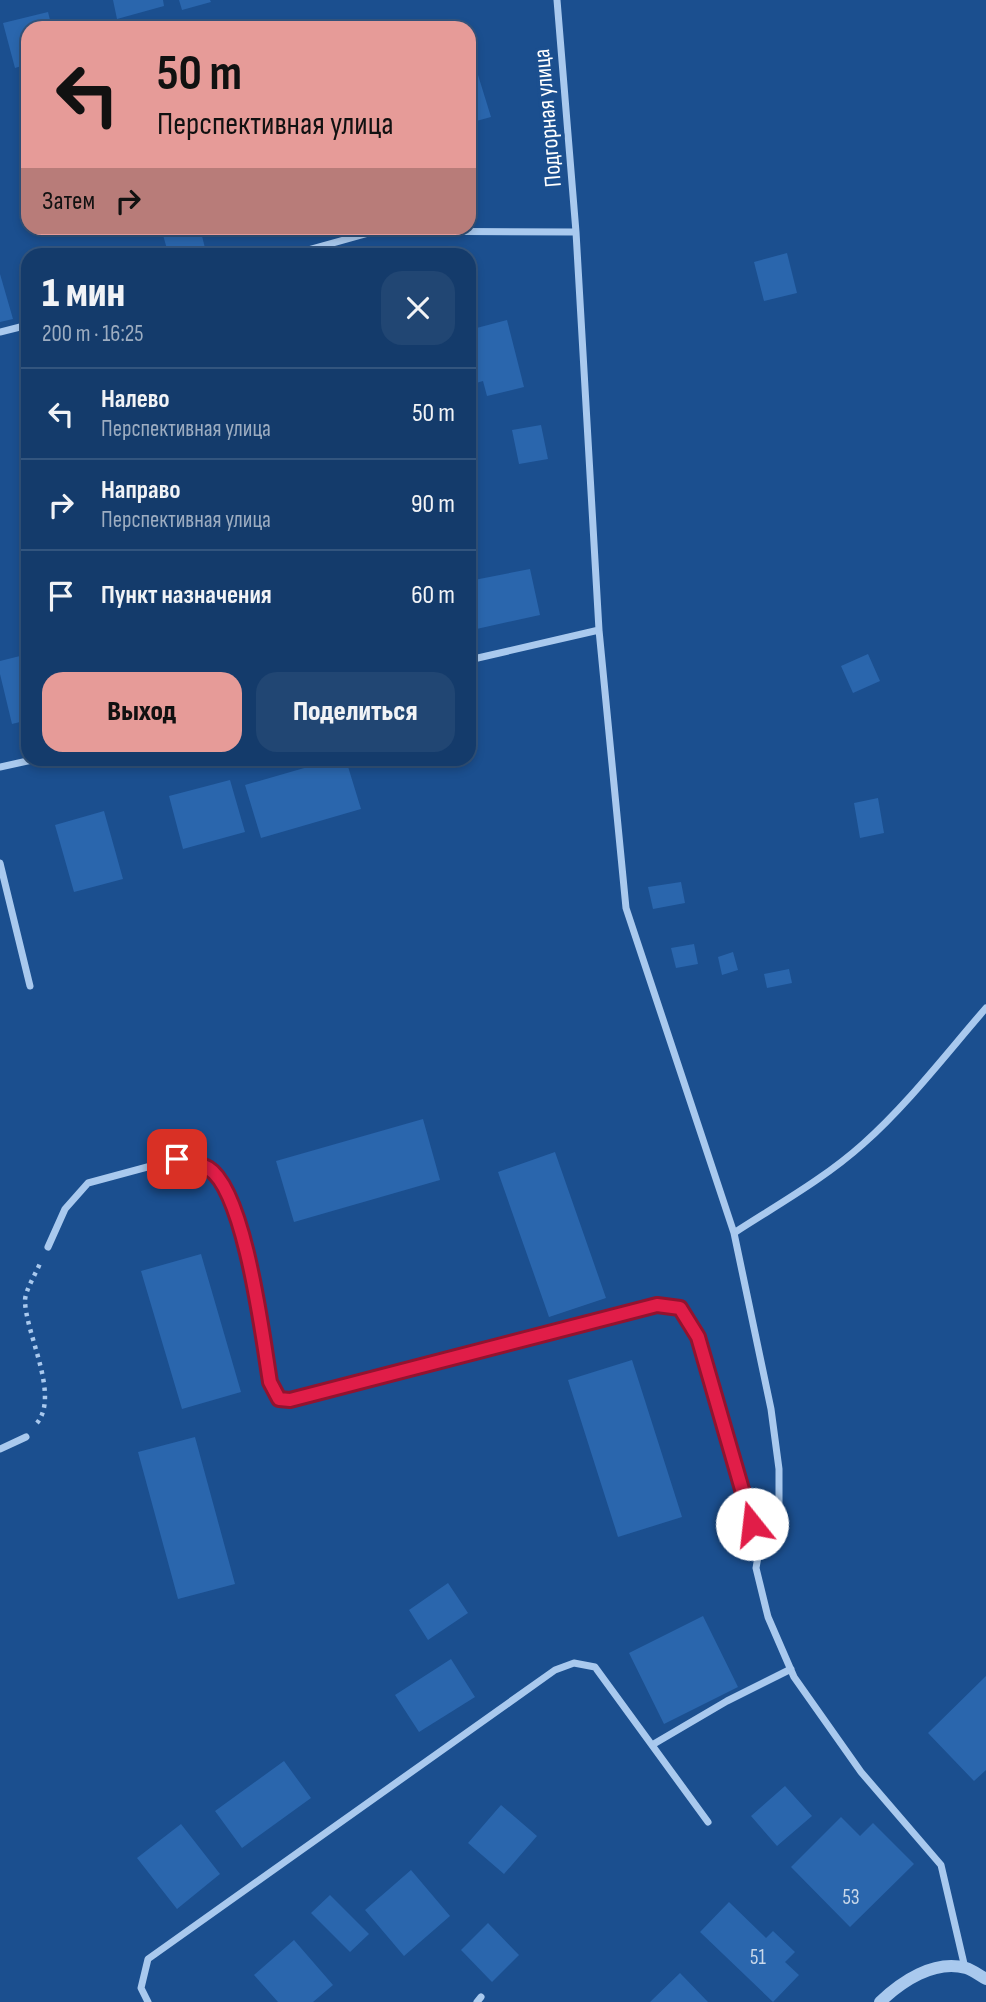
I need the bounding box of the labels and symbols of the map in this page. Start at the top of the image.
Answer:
street label: Подгорная улица [527,48,568,188]
pin [147,1129,207,1189]
position arrow [715,1487,789,1561]
house number: 53 [842,1885,860,1910]
house number: 51 [750,1945,767,1970]

